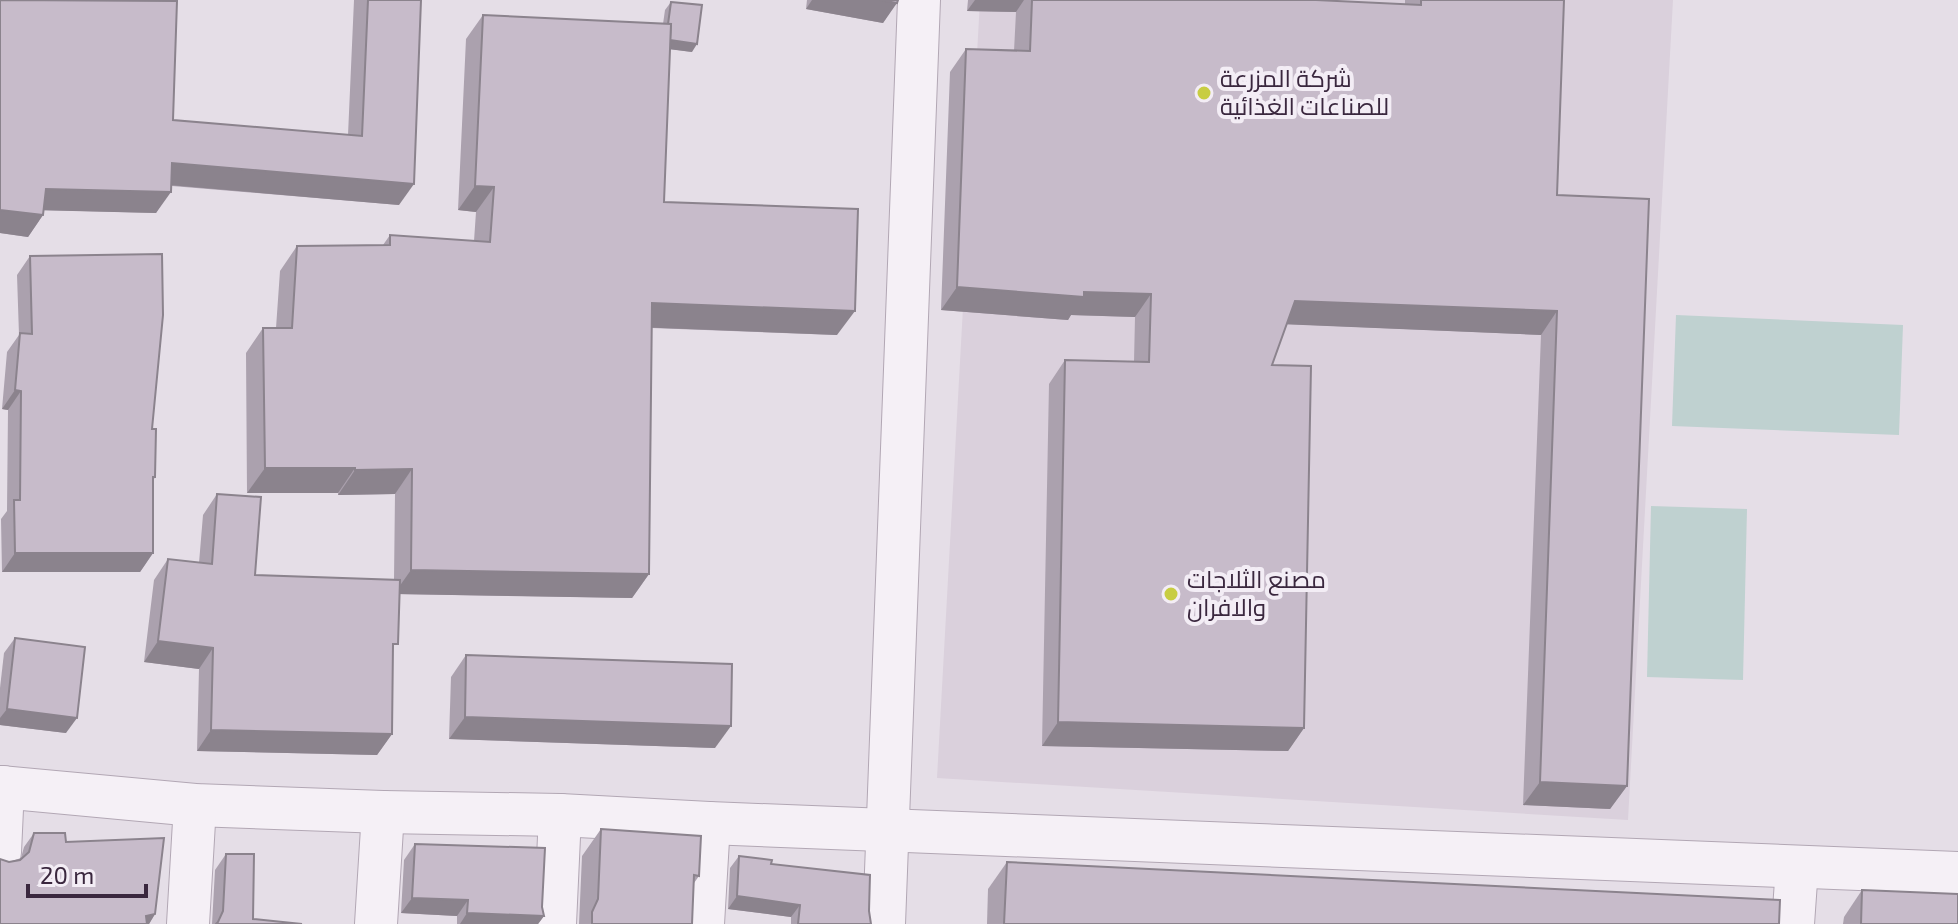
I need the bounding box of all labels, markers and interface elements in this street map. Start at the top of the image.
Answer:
place label: شركة المزرعة للصناعات الغذائية [1220,63,1389,120]
marker: شركة المزرعة للصناعات الغذائية [1195,84,1213,102]
place label: مصنع الثلاجات والافران [1187,564,1326,622]
marker: مصنع الثلاجات والافران [1162,585,1180,603]
scale bar [28,848,146,898]
text: 20 m [40,860,94,889]

